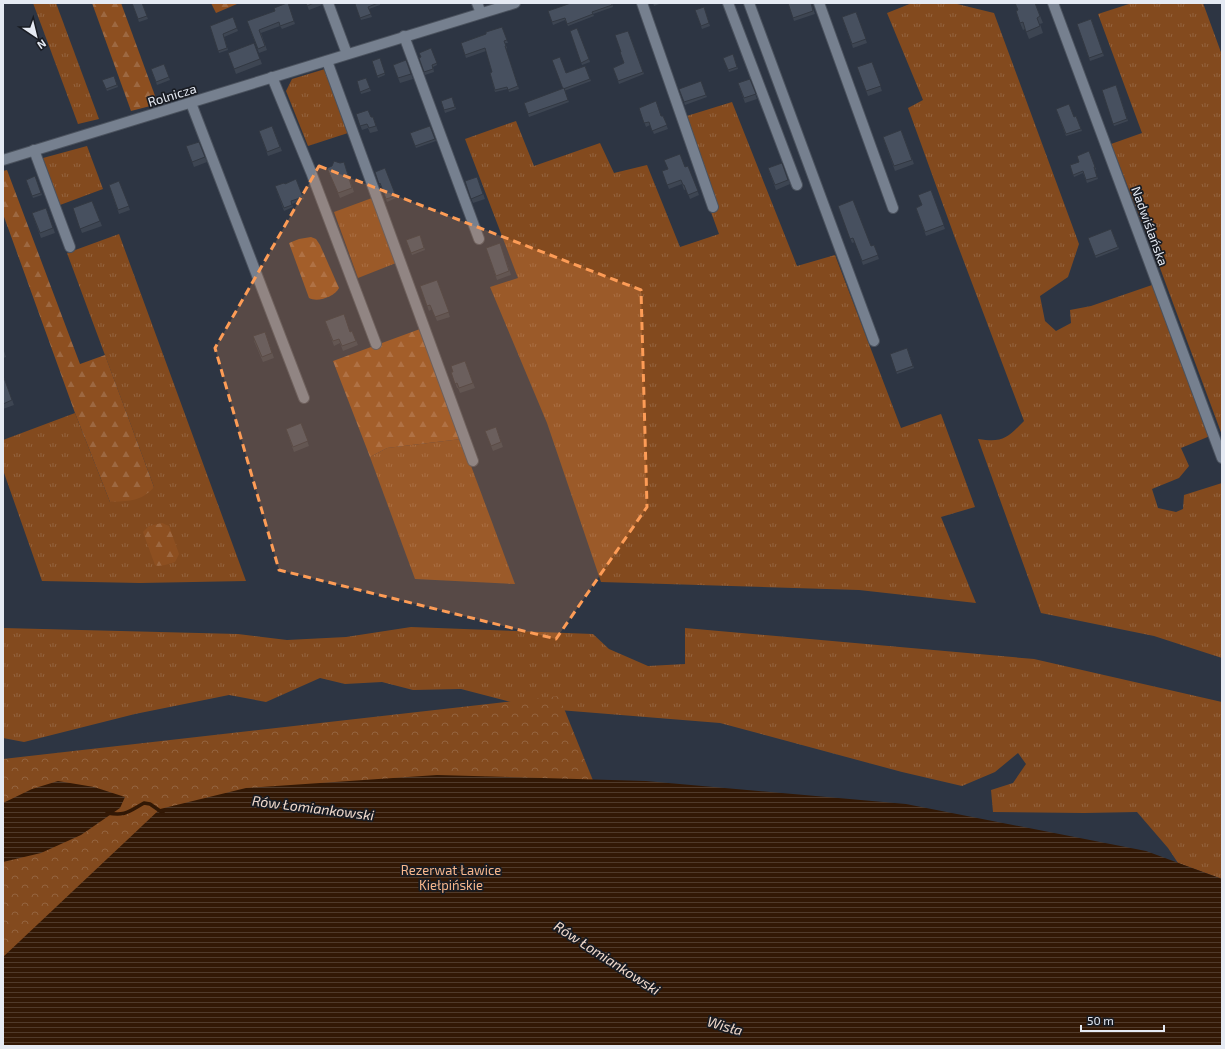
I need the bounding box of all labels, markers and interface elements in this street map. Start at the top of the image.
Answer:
north arrow [16,16,56,56]
text: N [35,37,49,52]
street label: Rolnicza [146,80,198,110]
street label: Nadwiślańska [1128,184,1172,268]
water label: Rów Łomiankowski [251,792,376,823]
park label: Rezerwat Ławice Kiełpińskie [401,862,501,893]
water label: Rów Łomiankowski [551,917,664,998]
scale bar [1081,1007,1164,1033]
water label: Wisła [706,1012,745,1039]
text: 50 m [1087,1013,1114,1027]

